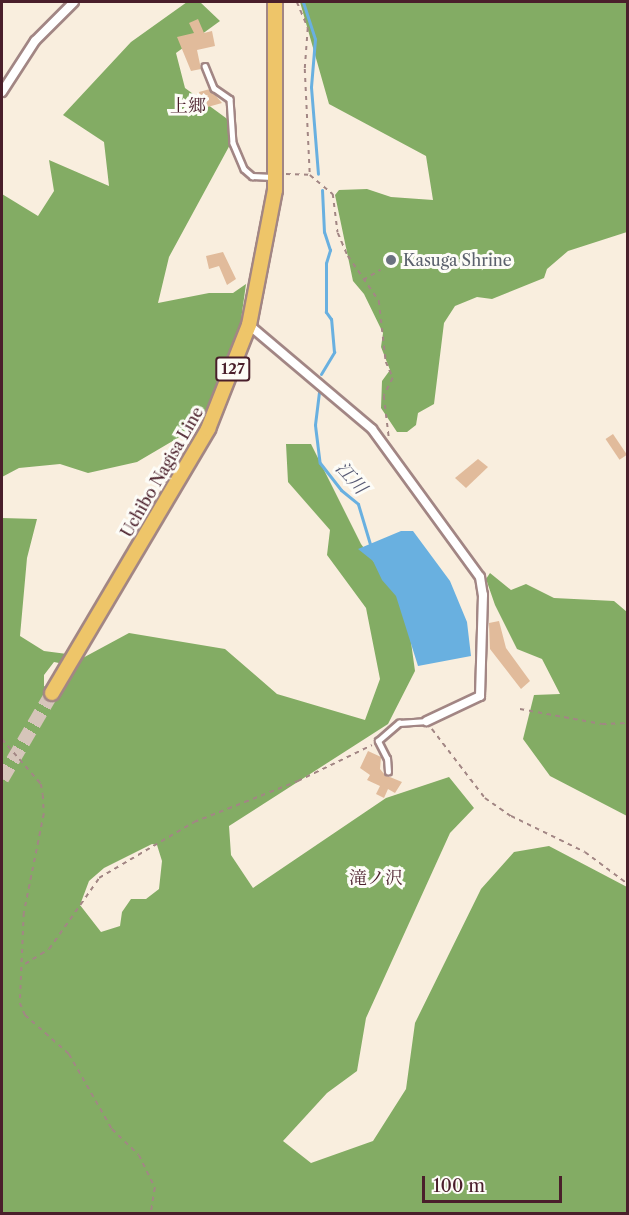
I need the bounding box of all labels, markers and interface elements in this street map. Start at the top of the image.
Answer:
district label: 上郷 [170,95,206,117]
place label: Kasuga Shrine [403,250,512,270]
marker: Kasuga Shrine [384,253,398,267]
road number: 127 [215,357,251,381]
street label: Uchibo Nagisa Line [117,403,207,541]
water label: 江川 [331,457,371,499]
district label: 滝ノ沢 [349,867,403,889]
scale bar [425,1164,564,1202]
text: 100 m [433,1175,485,1197]

